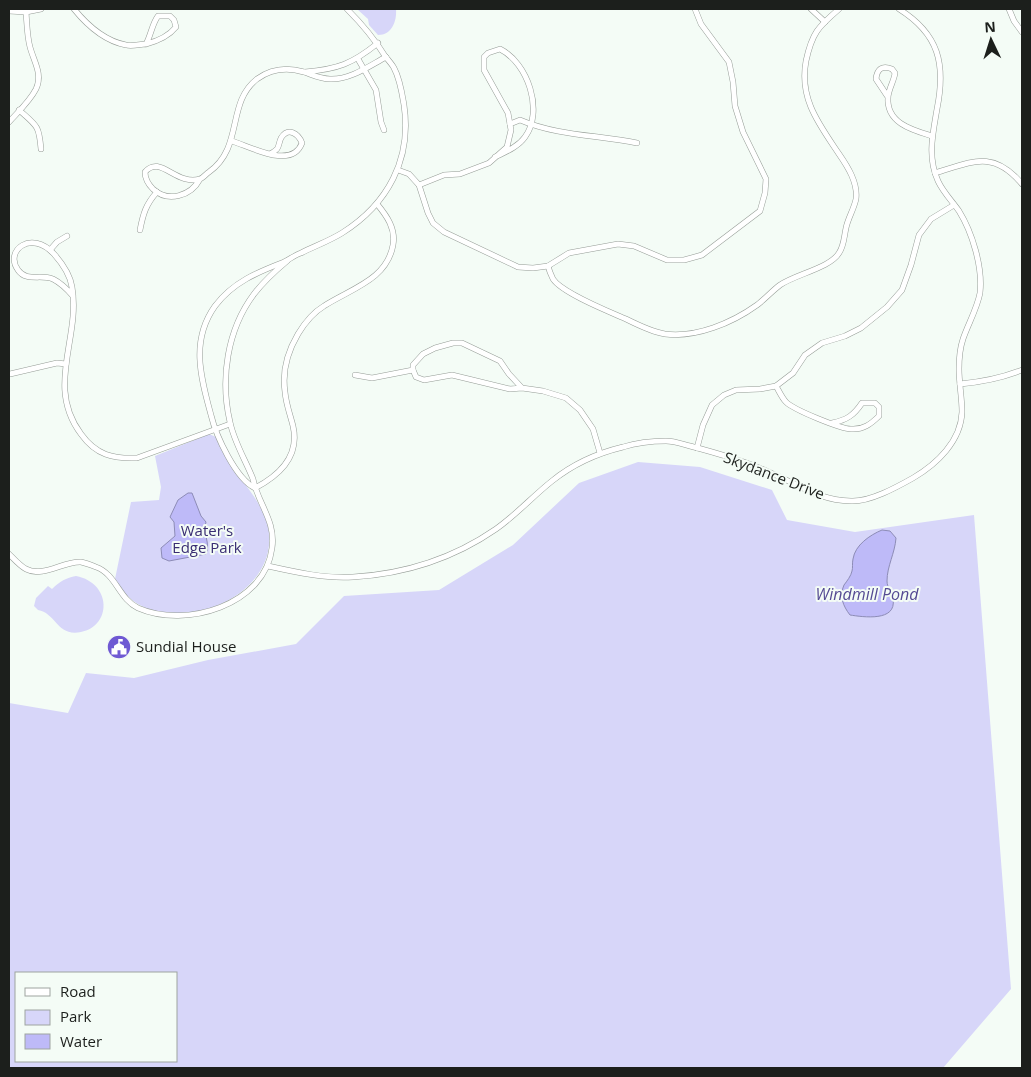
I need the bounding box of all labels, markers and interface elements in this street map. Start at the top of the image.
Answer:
north arrow [966,15,1016,65]
text: N [984,17,996,36]
street label: Skydance Drive [721,447,828,503]
park label: Water's Edge Park [172,520,242,557]
water label: Windmill Pond [816,583,919,605]
public building icon: Sundial House [106,634,132,660]
place label: Sundial House [136,636,236,656]
legend [15,972,178,1062]
text: Road [60,981,96,1001]
text: Park [60,1006,91,1026]
text: Water [60,1031,102,1051]

